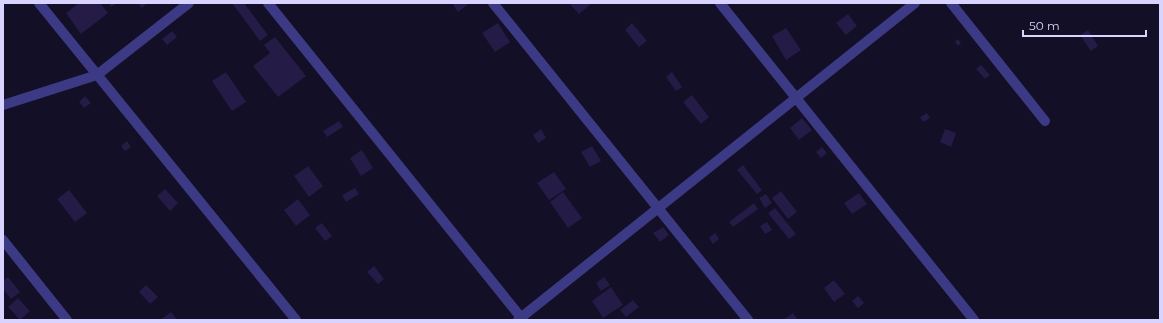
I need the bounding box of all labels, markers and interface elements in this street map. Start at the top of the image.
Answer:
scale bar [1023,12,1146,38]
text: 50 m [1029,18,1060,33]

